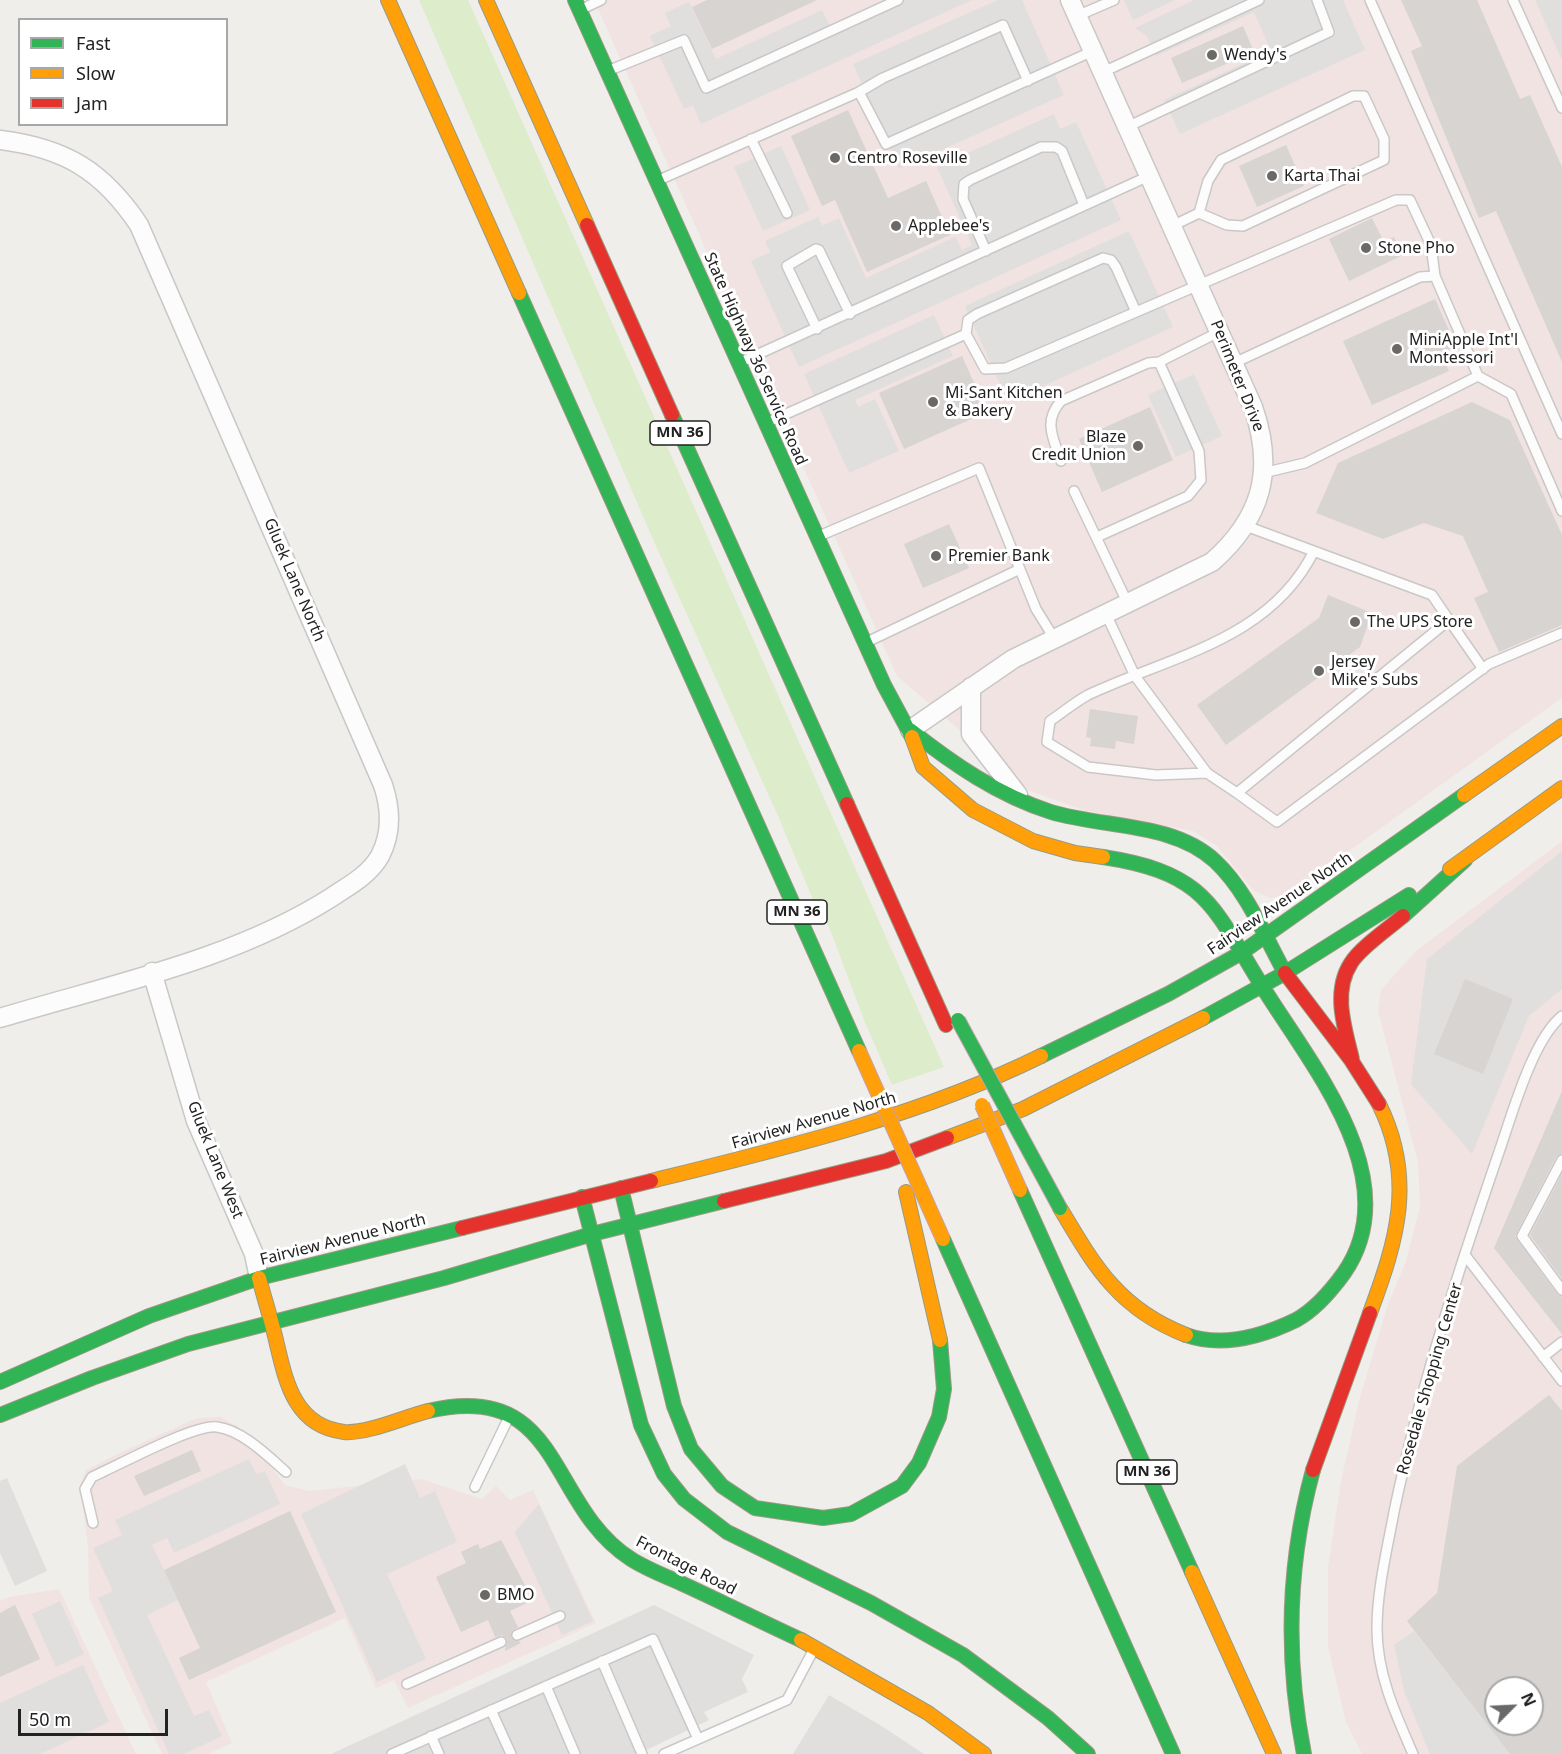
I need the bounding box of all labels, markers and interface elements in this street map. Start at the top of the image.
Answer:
legend [18,18,228,126]
text: Fast [76,31,111,55]
place label: Wendy's [1224,45,1287,65]
marker: Wendy's [1205,48,1219,62]
text: Slow [76,61,115,85]
text: Jam [76,91,108,115]
place label: Centro Roseville [847,148,967,168]
marker: Centro Roseville [828,151,842,165]
place label: Karta Thai [1284,166,1360,186]
marker: Karta Thai [1265,169,1279,183]
place label: Applebee's [908,216,990,236]
marker: Applebee's [889,219,903,233]
place label: Stone Pho [1378,238,1455,258]
marker: Stone Pho [1359,241,1373,255]
street label: State Highway 36 Service Road [699,250,811,468]
street label: Perimeter Drive [1206,317,1268,435]
place label: MiniApple Int'l Montessori [1409,330,1518,368]
marker: MiniApple Int'l Montessori [1390,342,1404,356]
place label: Mi-Sant Kitchen & Bakery [945,383,1063,421]
marker: Mi-Sant Kitchen & Bakery [926,395,940,409]
road number: MN 36 [650,421,710,445]
place label: Blaze Credit Union [1031,427,1126,465]
marker: Blaze Credit Union [1131,439,1145,453]
street label: Gluek Lane North [259,516,329,644]
place label: Premier Bank [948,546,1050,566]
marker: Premier Bank [929,549,943,563]
place label: The UPS Store [1367,612,1473,632]
marker: The UPS Store [1348,615,1362,629]
place label: Jersey Mike's Subs [1331,652,1418,690]
marker: Jersey Mike's Subs [1312,664,1326,678]
street label: Fairview Avenue North [1204,848,1356,960]
road number: MN 36 [767,900,827,924]
street label: Fairview Avenue North [730,1088,898,1154]
street label: Gluek Lane West [183,1099,247,1221]
street label: Fairview Avenue North [258,1210,428,1270]
street label: Rosedale Shopping Center [1393,1281,1467,1477]
road number: MN 36 [1117,1460,1177,1484]
street label: Frontage Road [632,1532,740,1600]
place label: BMO [497,1585,534,1605]
marker: BMO [478,1588,492,1602]
north arrow [1484,1676,1544,1736]
text: N [1516,1689,1541,1710]
scale bar [21,1697,171,1735]
text: 50 m [29,1707,71,1731]

